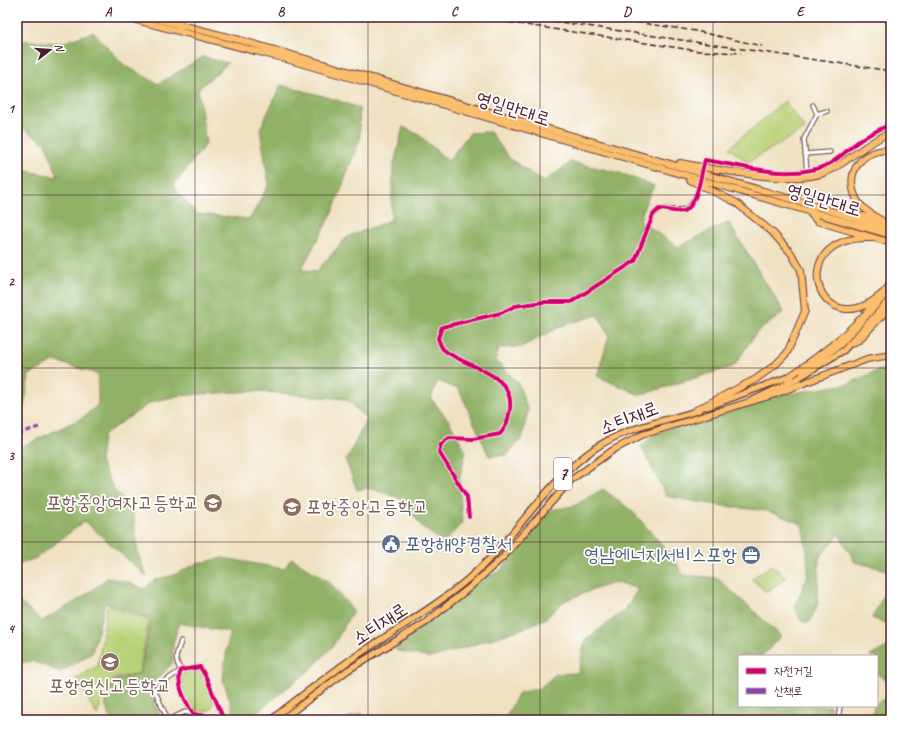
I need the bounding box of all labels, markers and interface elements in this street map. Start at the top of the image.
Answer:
text: A [105,4,113,20]
text: B [278,4,286,20]
text: C [451,4,459,20]
text: D [623,4,632,20]
text: E [797,4,806,20]
north arrow [30,30,70,70]
text: N [52,42,68,54]
street label: 영일만대로 [473,86,553,132]
text: 1 [8,101,16,117]
street label: 영일만대로 [784,178,864,222]
text: 2 [8,274,15,290]
street label: 소티재로 [596,396,662,440]
text: 3 [8,448,15,464]
road number: 7 [554,458,572,490]
place label: 포항중앙여자고등학교 [46,491,199,515]
school or university icon: 포항중앙여자고등학교 [202,492,224,514]
place label: 포항중앙고등학교 [306,495,428,519]
school or university icon: 포항중앙고등학교 [281,496,303,518]
place label: 포항해양경찰서 [405,532,512,556]
public building icon: 포항해양경찰서 [380,533,402,555]
place label: 영남에너지서비스포항 [584,543,737,567]
office icon: 영남에너지서비스포항 [740,544,762,566]
street label: 소티재로 [348,597,412,651]
text: 4 [8,621,16,637]
school or university icon: 포항영신고등학교 [99,651,121,673]
legend [738,655,878,707]
text: 자전거길 [774,663,813,679]
place label: 포항영신고등학교 [49,674,171,698]
text: 산책로 [774,683,803,699]

